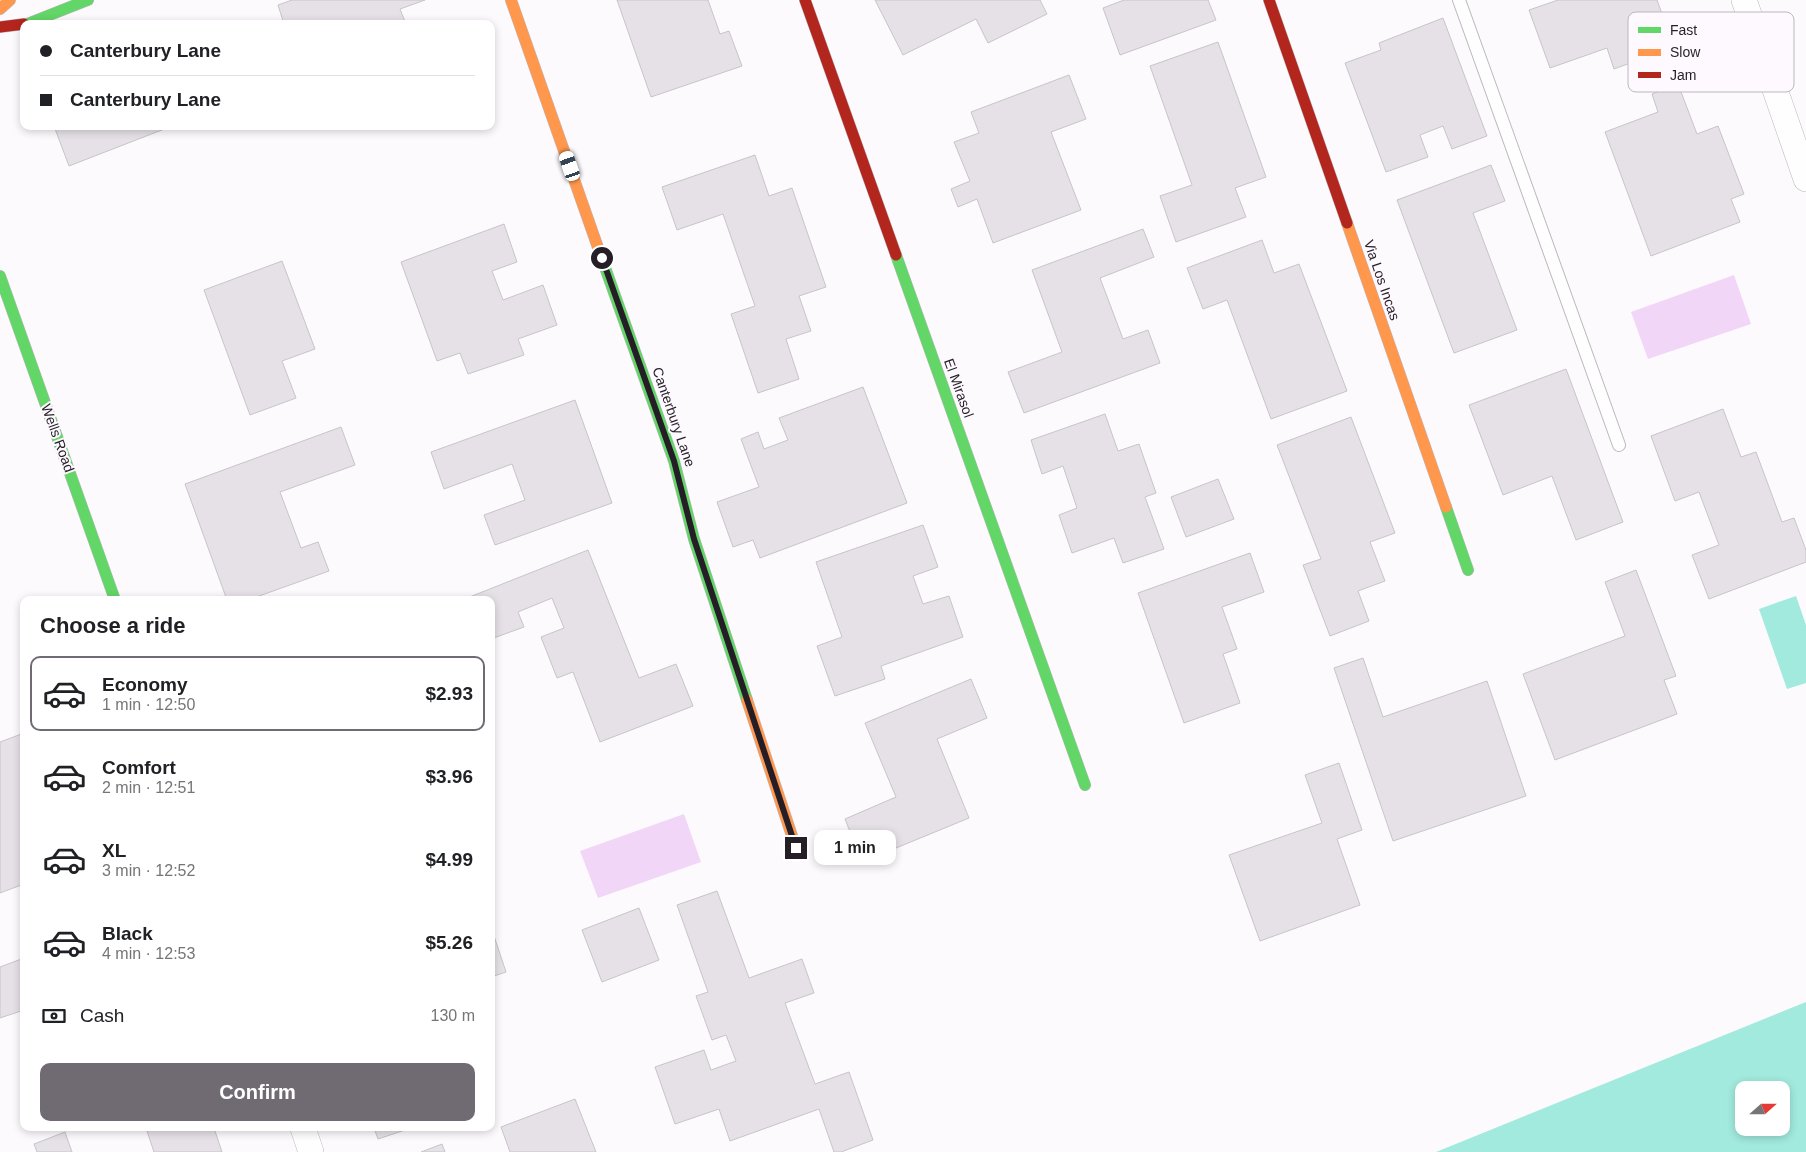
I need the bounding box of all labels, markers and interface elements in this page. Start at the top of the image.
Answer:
legend [1628,12,1794,92]
text: Fast [1670,22,1697,38]
text: Canterbury Lane [70,40,221,61]
text: Slow [1670,44,1701,60]
text: Jam [1670,67,1696,83]
text: Canterbury Lane [70,89,221,110]
car [558,149,581,183]
street label: Via Los Incas [1361,238,1403,322]
route start [591,247,613,269]
street label: El Mirasol [941,356,977,420]
street label: Canterbury Lane [649,365,699,469]
street label: Wells Road [38,402,78,474]
text: Choose a ride [40,613,185,638]
icon: car [42,671,87,716]
text: Economy [102,674,188,695]
text: $2.93 [425,683,473,704]
text: 1 min · 12:50 [102,696,195,713]
icon: car [42,754,87,799]
text: Comfort [102,757,176,778]
text: $3.96 [425,766,473,787]
text: 2 min · 12:51 [102,779,195,796]
callout: 1 min [814,830,896,866]
icon: car [42,837,87,882]
route end [785,837,807,859]
text: 1 min [834,839,876,856]
text: XL [102,840,126,861]
text: $4.99 [425,849,473,870]
text: 3 min · 12:52 [102,862,195,879]
icon: car [42,920,87,965]
text: Black [102,923,153,944]
text: $5.26 [425,932,473,953]
text: 4 min · 12:53 [102,945,195,962]
icon: cash [40,1002,68,1030]
text: Cash [80,1005,124,1026]
text: 130 m [431,1007,475,1024]
button: Confirm [40,1063,475,1121]
north arrow [1735,1081,1790,1136]
map controls [1735,1081,1790,1136]

